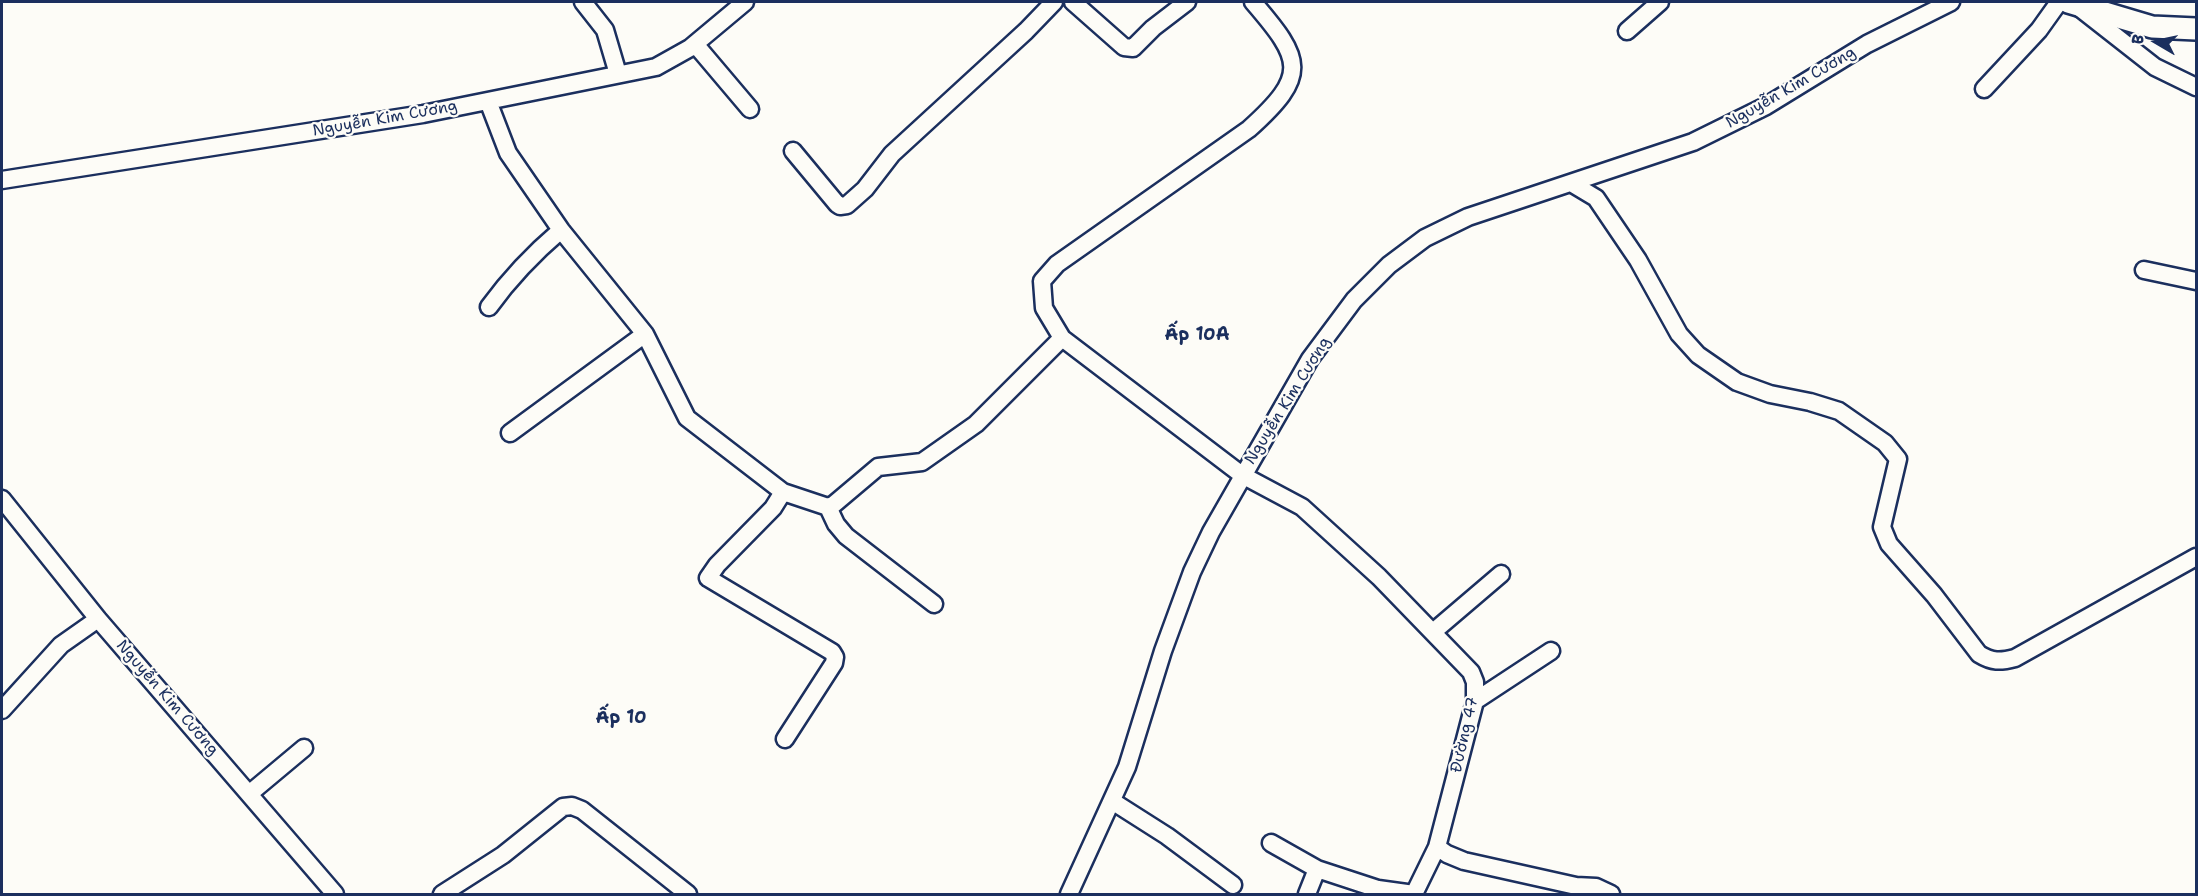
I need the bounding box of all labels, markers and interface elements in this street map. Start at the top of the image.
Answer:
north arrow [2126,12,2186,72]
text: B [2127,33,2149,46]
street label: Nguyễn Kim Cương [1723,43,1859,133]
street label: Nguyễn Kim Cương [311,97,459,141]
district label: Ấp 10A [1165,324,1229,346]
street label: Nguyễn Kim Cương [1241,334,1335,468]
street label: Nguyễn Kim Cương [112,636,222,760]
street label: Đường 47 [1447,695,1483,775]
district label: Ấp 10 [595,707,647,729]

